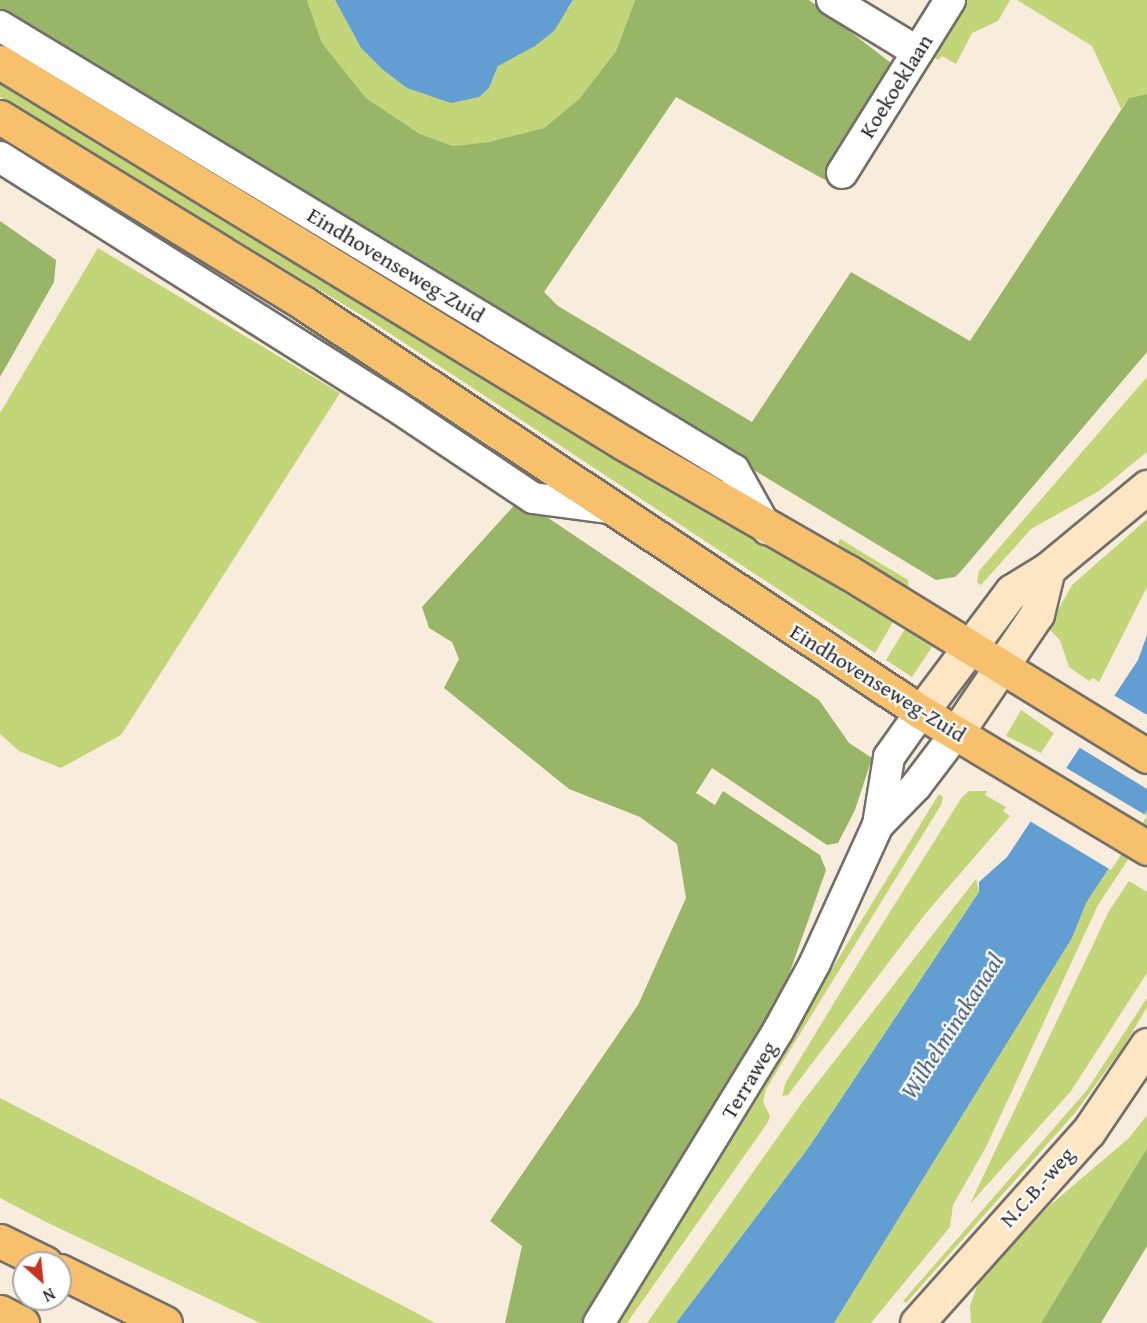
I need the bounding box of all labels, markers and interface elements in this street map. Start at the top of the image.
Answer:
street label: Koekoeklaan [854,29,938,143]
street label: Eindhovenseweg-Zuid [303,202,489,328]
street label: Eindhovenseweg-Zuid [785,618,971,748]
water label: Wilhelminakanaal [894,948,1010,1104]
street label: Terraweg [715,1036,783,1124]
street label: N.C.B.-weg [994,1141,1080,1233]
north arrow [12,1251,72,1311]
text: N [39,1282,59,1308]

